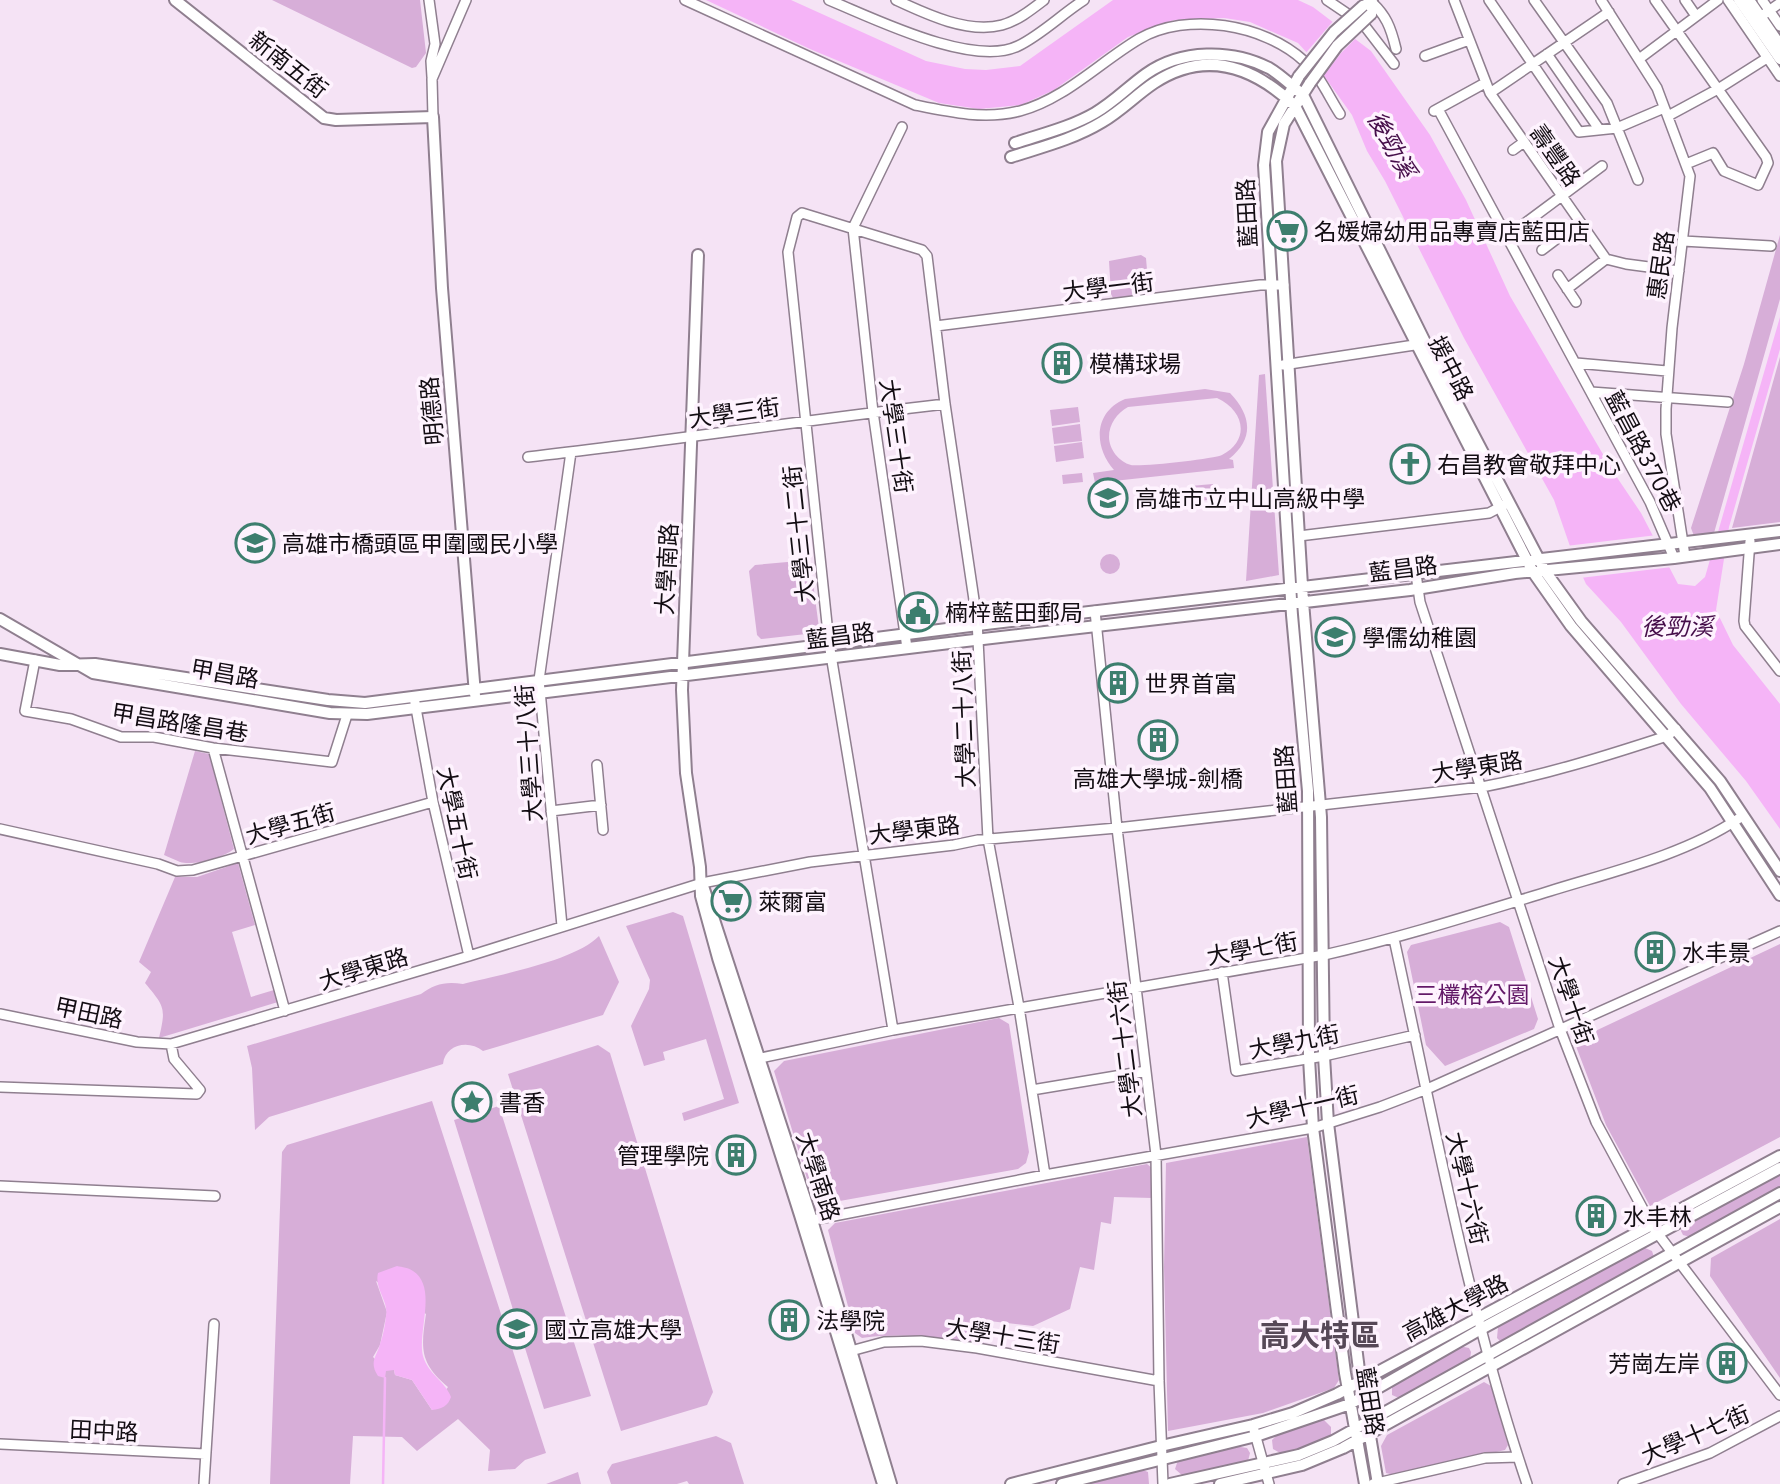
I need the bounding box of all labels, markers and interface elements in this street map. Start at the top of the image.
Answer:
street label: 新南五街 [244,24,334,104]
water label: 後勁溪 [1361,105,1425,186]
street label: 壽豐路 [1524,118,1588,192]
street label: 藍田路 [1229,178,1263,248]
supermarket icon: 名媛婦幼用品專賣店藍田店 [1266,210,1308,252]
place label: 名媛婦幼用品專賣店藍田店 [1314,216,1590,246]
street label: 惠民路 [1640,229,1680,301]
street label: 大學一街 [1061,266,1155,306]
street label: 援中路 [1423,330,1481,406]
building icon: 模構球場 [1041,342,1083,384]
place label: 模構球場 [1089,348,1181,378]
street label: 明德路 [413,375,449,447]
street label: 大學三十街 [874,377,920,495]
street label: 藍昌路370巷 [1599,385,1689,517]
street label: 大學三街 [686,391,782,433]
church icon: 右昌教會敬拜中心 [1389,443,1431,485]
place label: 右昌教會敬拜中心 [1437,449,1621,479]
street label: 大學三十二街 [776,464,820,604]
school or university icon: 高雄市立中山高級中學 [1087,477,1129,519]
place label: 高雄市立中山高級中學 [1135,483,1365,513]
school or university icon: 高雄市橋頭區甲圍國民小學 [234,522,276,564]
street label: 大學南路 [649,522,683,616]
place label: 高雄市橋頭區甲圍國民小學 [282,528,558,558]
street label: 藍昌路 [1367,549,1439,587]
public building icon: 楠梓藍田郵局 [897,591,939,633]
place label: 楠梓藍田郵局 [945,597,1083,627]
water label: 後勁溪 [1641,610,1716,642]
street label: 藍昌路 [804,616,876,654]
school or university icon: 學儒幼稚園 [1314,616,1356,658]
place label: 學儒幼稚園 [1362,622,1477,652]
street label: 大學二十八街 [946,650,980,788]
street label: 甲昌路 [188,652,262,694]
building icon: 世界首富 [1097,662,1139,704]
place label: 世界首富 [1145,668,1237,698]
street label: 大學三十八街 [508,683,548,823]
street label: 甲昌路隆昌巷 [110,696,250,748]
building icon: 高雄大學城-劍橋 [1137,719,1179,761]
street label: 藍田路 [1268,744,1302,814]
street label: 大學東路 [1429,744,1525,788]
place label: 高雄大學城-劍橋 [1073,763,1243,793]
street label: 大學五十街 [431,764,485,882]
street label: 大學五街 [242,796,338,850]
street label: 大學東路 [867,809,961,849]
supermarket icon: 萊爾富 [710,880,752,922]
place label: 萊爾富 [758,886,827,916]
street label: 大學七街 [1204,925,1300,971]
building icon: 水丰景 [1634,931,1676,973]
place label: 水丰景 [1682,937,1751,967]
street label: 大學東路 [315,940,411,996]
street label: 大學十街 [1543,952,1601,1048]
street label: 大學二十六街 [1101,979,1147,1119]
park label: 三欉榕公園 [1415,979,1530,1009]
street label: 甲田路 [52,990,126,1034]
street label: 大學九街 [1246,1017,1342,1065]
street label: 大學十一街 [1243,1078,1361,1134]
place icon: 書香 [451,1081,493,1123]
place label: 書香 [499,1087,545,1117]
street label: 大學南路 [791,1128,847,1224]
street label: 大學十六街 [1440,1129,1496,1247]
building icon: 管理學院 [715,1134,757,1176]
place label: 管理學院 [617,1140,709,1170]
building icon: 水丰林 [1575,1195,1617,1237]
place label: 水丰林 [1623,1201,1692,1231]
street label: 高雄大學路 [1397,1267,1513,1347]
building icon: 法學院 [768,1299,810,1341]
place label: 法學院 [816,1305,885,1335]
school or university icon: 國立高雄大學 [496,1308,538,1350]
street label: 大學十三街 [944,1311,1062,1359]
place label: 國立高雄大學 [544,1314,682,1344]
district label: 高大特區 [1260,1315,1380,1354]
building icon: 芳崗左岸 [1706,1342,1748,1384]
place label: 芳崗左岸 [1608,1348,1700,1378]
street label: 藍田路 [1351,1365,1391,1437]
street label: 大學十七街 [1636,1398,1754,1470]
street label: 田中路 [69,1413,139,1447]

